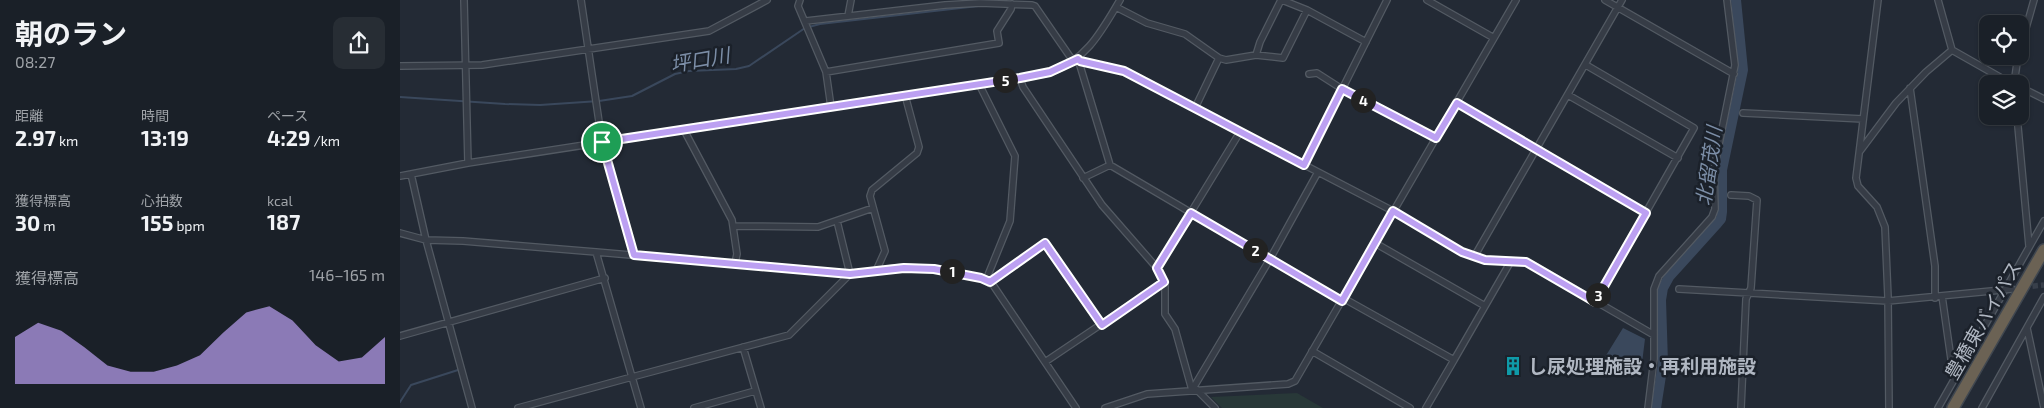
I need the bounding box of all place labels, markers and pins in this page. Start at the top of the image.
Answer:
pin: 5 [992,68,1018,92]
pin: 4 [1350,88,1376,112]
pin [581,121,623,163]
pin: 2 [1242,238,1268,262]
pin: 1 [940,258,964,284]
pin: 3 [1586,282,1610,308]
place label: し尿処理施設・再利用施設 [1528,354,1756,377]
building icon: し尿処理施設・再利用施設 [1502,355,1524,377]

